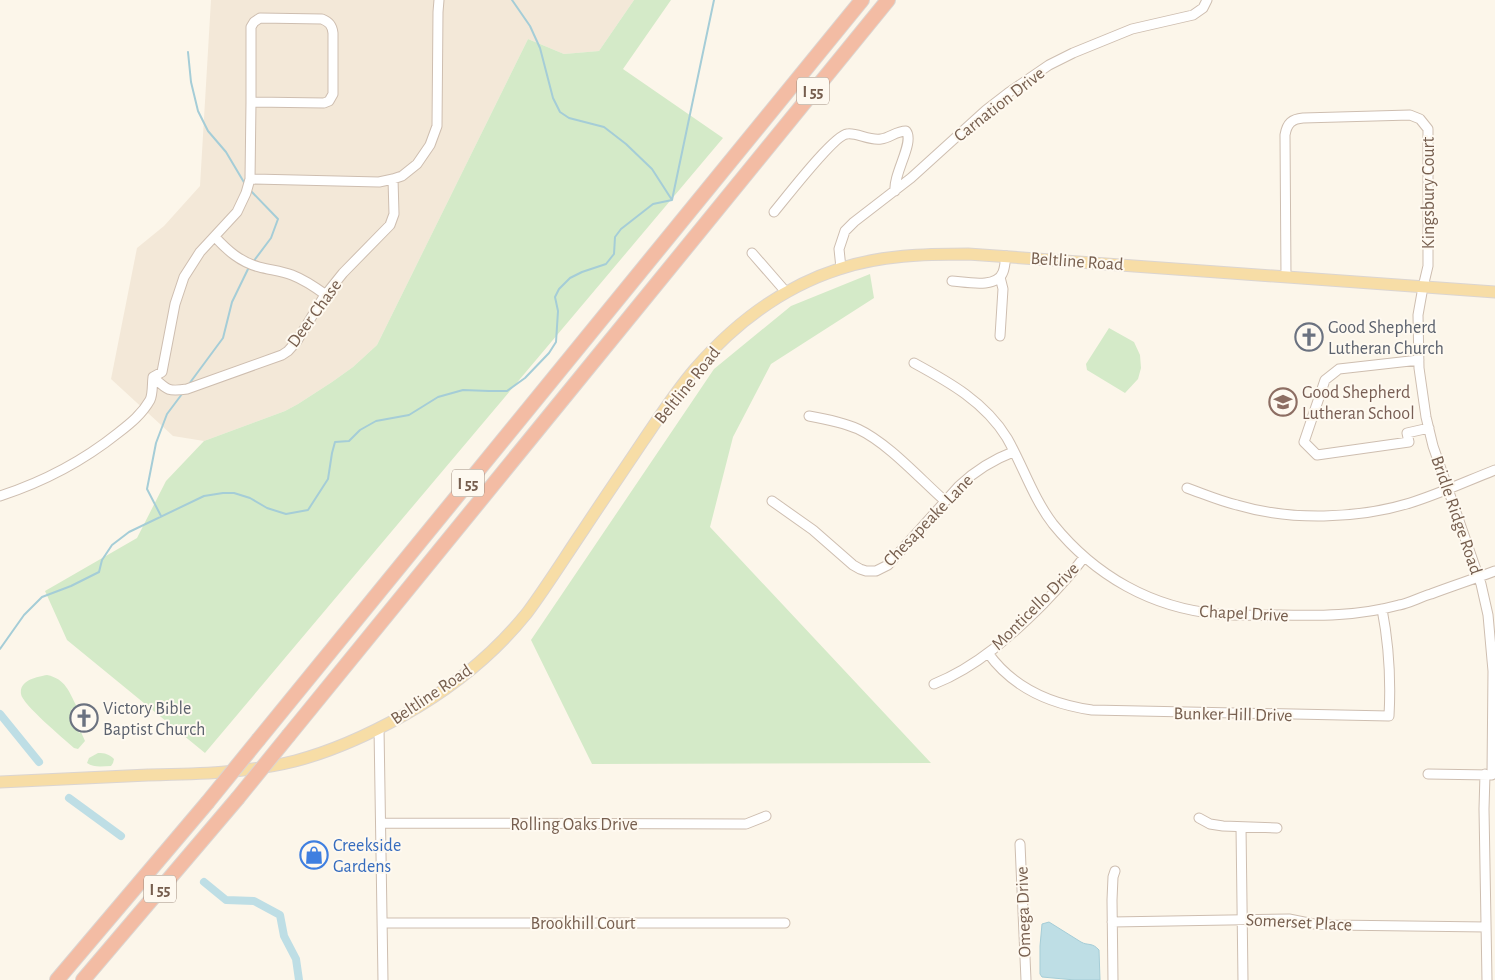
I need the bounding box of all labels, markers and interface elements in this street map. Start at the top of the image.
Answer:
street label: Carnation Drive [951,64,1048,146]
road number: I 55 [797,78,829,104]
street label: Kingsbury Court [1420,137,1438,249]
street label: Beltline Road [1030,250,1124,274]
street label: Deer Chase [284,276,345,351]
place label: Good Shepherd Lutheran Church [1328,319,1444,358]
church icon: Good Shepherd Lutheran Church [1294,322,1324,352]
street label: Beltline Road [651,344,724,427]
place label: Good Shepherd Lutheran School [1302,384,1415,423]
school or university icon: Good Shepherd Lutheran School [1268,387,1298,417]
street label: Bridle Ridge Road [1427,454,1485,577]
road number: I 55 [452,469,484,496]
street label: Chesapeake Lane [881,471,977,570]
street label: Monticello Drive [989,560,1083,654]
street label: Chapel Drive [1199,603,1289,625]
street label: Beltline Road [388,661,475,728]
place label: Victory Bible Baptist Church [103,700,205,739]
church icon: Victory Bible Baptist Church [69,703,99,733]
street label: Bunker Hill Drive [1173,705,1293,725]
street label: Rolling Oaks Drive [510,816,638,834]
place label: Creekside Gardens [333,837,401,876]
shop icon: Creekside Gardens [299,840,329,870]
street label: Omega Drive [1013,866,1035,958]
road number: I 55 [144,876,176,902]
street label: Somerset Place [1245,911,1353,935]
street label: Brookhill Court [530,915,636,933]

